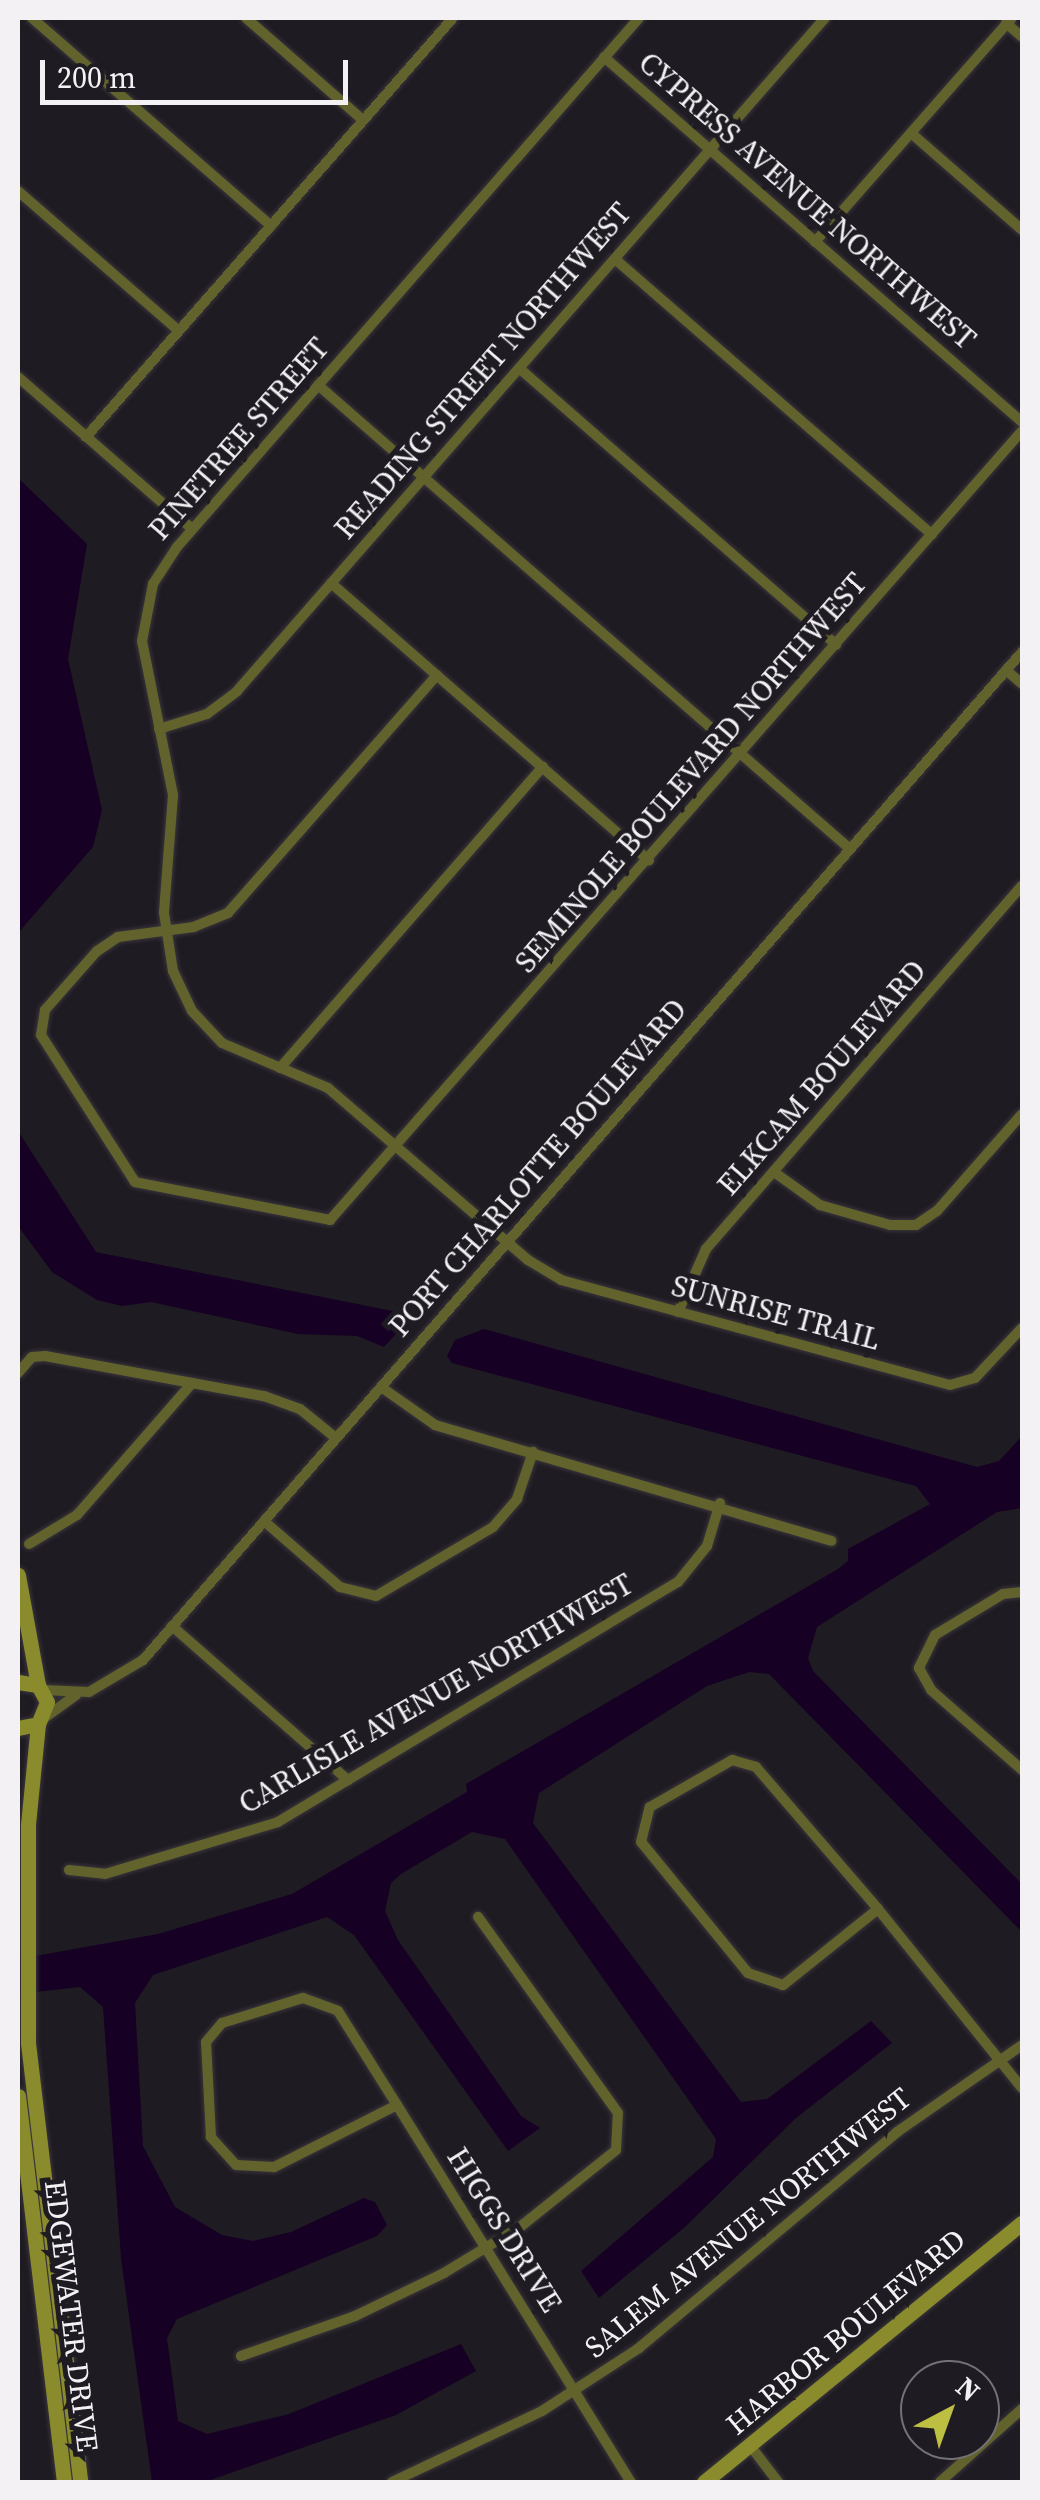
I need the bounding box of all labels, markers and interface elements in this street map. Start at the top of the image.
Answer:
scale bar [45,40,352,102]
street label: CYPRESS AVENUE NORTHWEST [631,45,983,357]
text: 200 m [57,57,136,98]
street label: READING STREET NORTHWEST [327,195,639,547]
street label: PINETREE STREET [141,331,337,547]
street label: SEMINOLE BOULEVARD NORTHWEST [508,566,874,980]
street label: ELKCAM BOULEVARD [710,953,934,1203]
street label: PORT CHARLOTTE BOULEVARD [381,992,695,1344]
street label: SUNRISE TRAIL [667,1268,885,1358]
street label: CARLISLE AVENUE NORTHWEST [233,1566,639,1822]
street label: SALEM AVENUE NORTHWEST [578,2080,918,2366]
street label: HIGGS DRIVE [439,2141,569,2319]
street label: EDGEWATER DRIVE [36,2178,106,2454]
street label: HARBOR BOULEVARD [719,2222,973,2442]
north arrow [900,2360,1000,2460]
text: N [948,2368,989,2410]

